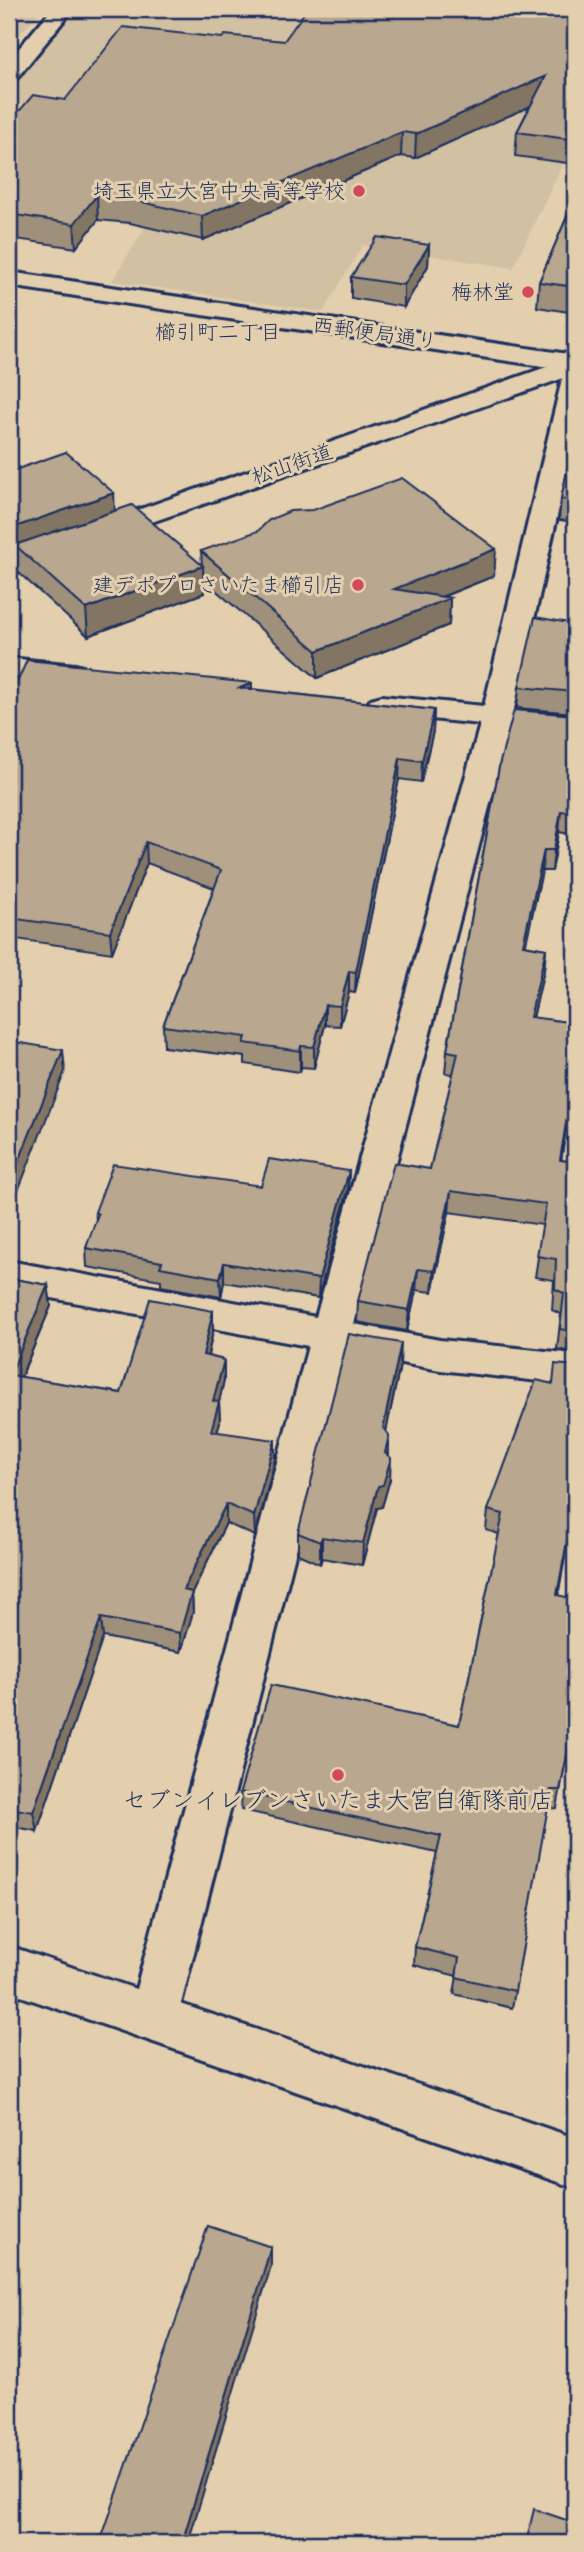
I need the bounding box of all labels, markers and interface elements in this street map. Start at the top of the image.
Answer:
place label: 埼玉県立大宮中央高等学校 [93,178,345,208]
marker: 埼玉県立大宮中央高等学校 [351,183,367,199]
place label: 梅林堂 [451,279,514,309]
marker: 梅林堂 [520,284,536,300]
street label: 西郵便局通り [310,311,439,359]
district label: 櫛引町二丁目 [155,319,281,349]
street label: 松山街道 [248,438,337,494]
place label: 建デポプロさいたま櫛引店 [93,572,344,602]
marker: 建デポプロさいたま櫛引店 [350,577,366,593]
marker: セブンイレブンさいたま大宮自衛隊前店 [330,1767,346,1783]
place label: セブンイレブンさいたま大宮自衛隊前店 [122,1785,554,1820]

